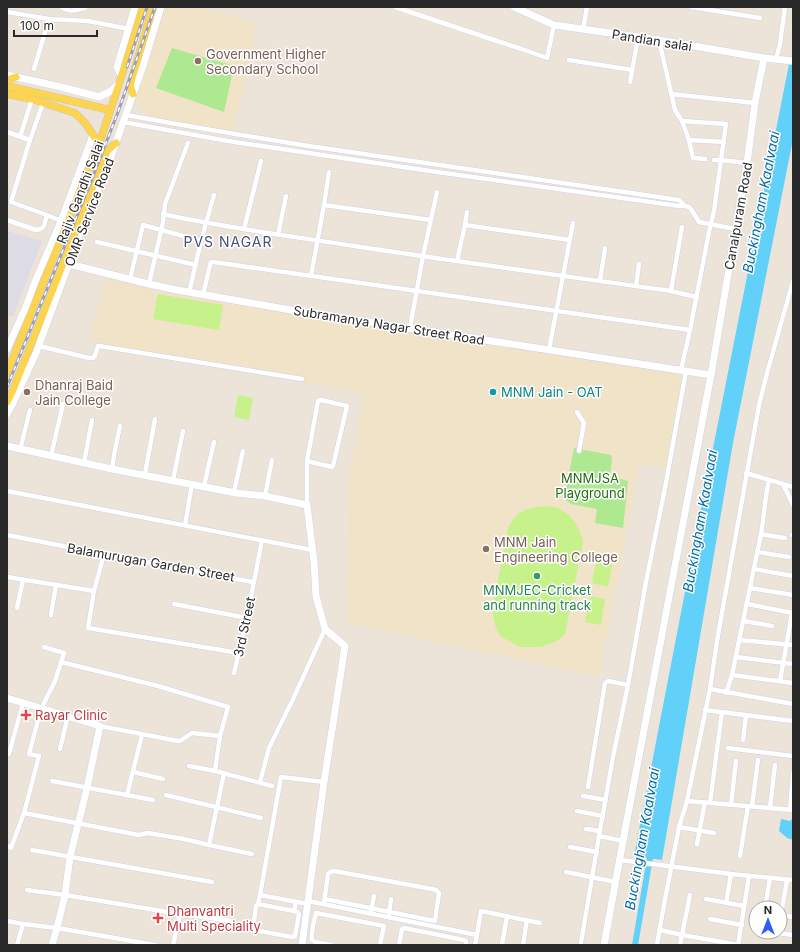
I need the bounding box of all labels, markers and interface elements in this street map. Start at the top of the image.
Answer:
scale bar [14,12,97,38]
text: 100 m [20,18,54,33]
street label: Pandian salai [611,26,693,54]
place label: Government Higher Secondary School [206,46,326,77]
marker: Government Higher Secondary School [193,56,203,66]
water label: Buckingham Kaalvaai [738,129,783,274]
street label: Rajiv Gandhi Salai [53,138,107,246]
street label: OMR Service Road [61,155,117,269]
street label: Canalpuram Road [721,161,755,271]
district label: PVS NAGAR [183,233,273,250]
street label: Subramanya Nagar Street Road [292,302,486,348]
place label: Dhanraj Baid Jain College [35,377,113,408]
place label: MNM Jain - OAT [501,384,603,400]
marker: Dhanraj Baid Jain College [22,387,32,397]
marker: MNM Jain - OAT [488,387,498,397]
water label: Buckingham Kaalvaai [679,448,720,593]
park label: MNMJSA Playground [555,470,625,501]
place label: MNM Jain Engineering College [494,534,618,565]
street label: Balamurugan Garden Street [66,539,236,585]
marker: MNM Jain Engineering College [481,544,491,554]
marker: MNMJEC-Cricket and running track [532,571,542,581]
place label: MNMJEC-Cricket and running track [483,582,591,613]
street label: 3rd Street [230,595,258,659]
place label: Rayar Clinic [35,707,108,723]
marker: Rayar Clinic [20,709,32,721]
water label: Buckingham Kaalvaai [621,766,662,911]
north arrow [748,900,788,940]
place label: Dhanvantri Multi Speciality [167,903,261,934]
text: N [764,903,772,917]
marker: Dhanvantri Multi Speciality [152,912,164,924]

